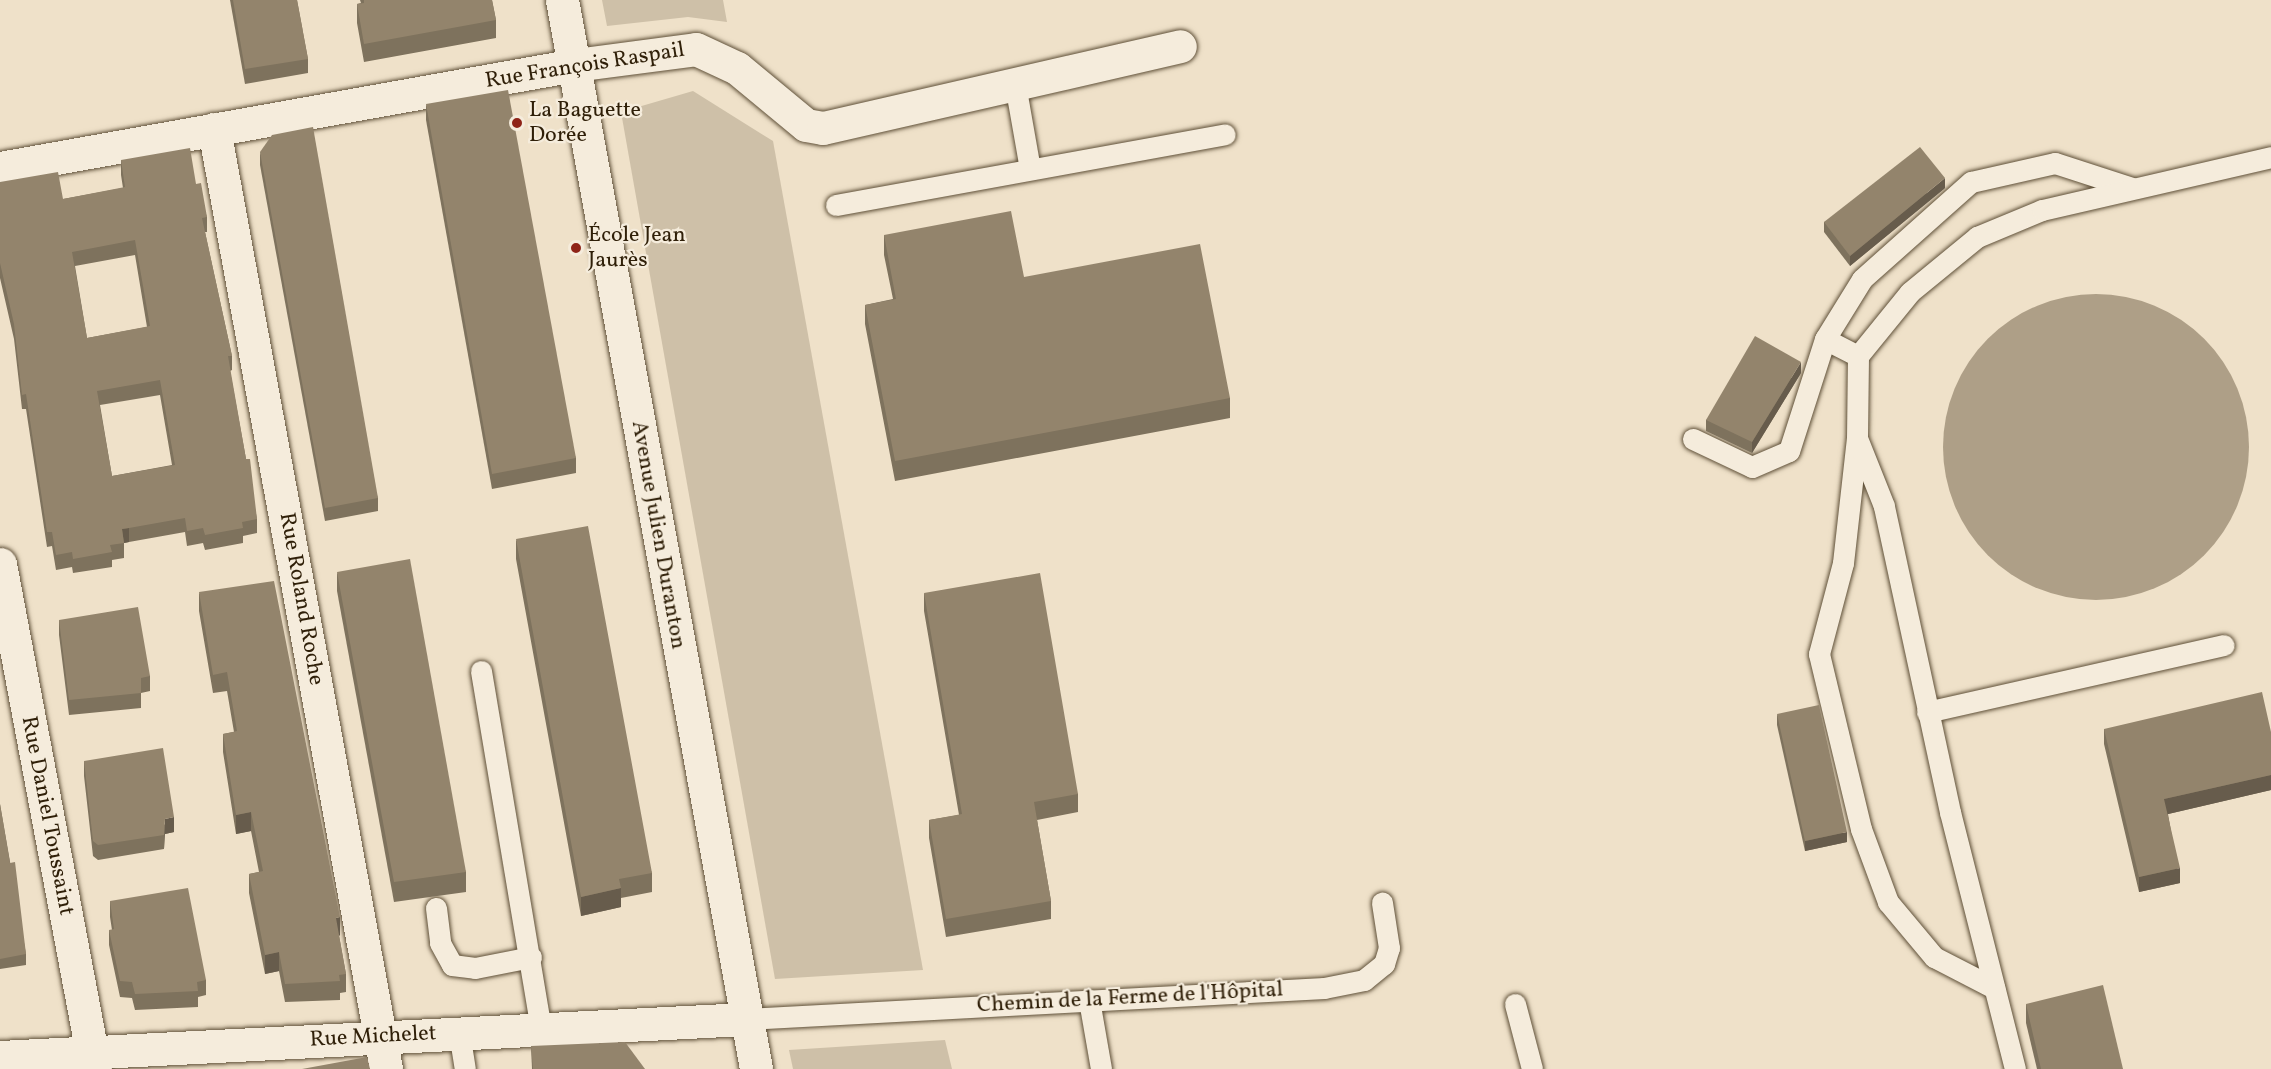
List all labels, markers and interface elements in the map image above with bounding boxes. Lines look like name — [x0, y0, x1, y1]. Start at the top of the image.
street label: Rue François Raspail — [483, 37, 687, 95]
place label: La Baguette Dorée — [529, 97, 641, 148]
marker: La Baguette Dorée — [510, 116, 524, 130]
place label: École Jean Jaurès — [588, 222, 686, 274]
marker: École Jean Jaurès — [569, 241, 583, 255]
street label: Avenue Julien Duranton — [625, 419, 691, 651]
street label: Rue Roland Roche — [273, 511, 329, 687]
street label: Rue Daniel Toussaint — [15, 714, 79, 918]
street label: Chemin de la Ferme de l'Hôpital — [976, 977, 1284, 1019]
street label: Rue Michelet — [309, 1020, 437, 1054]

